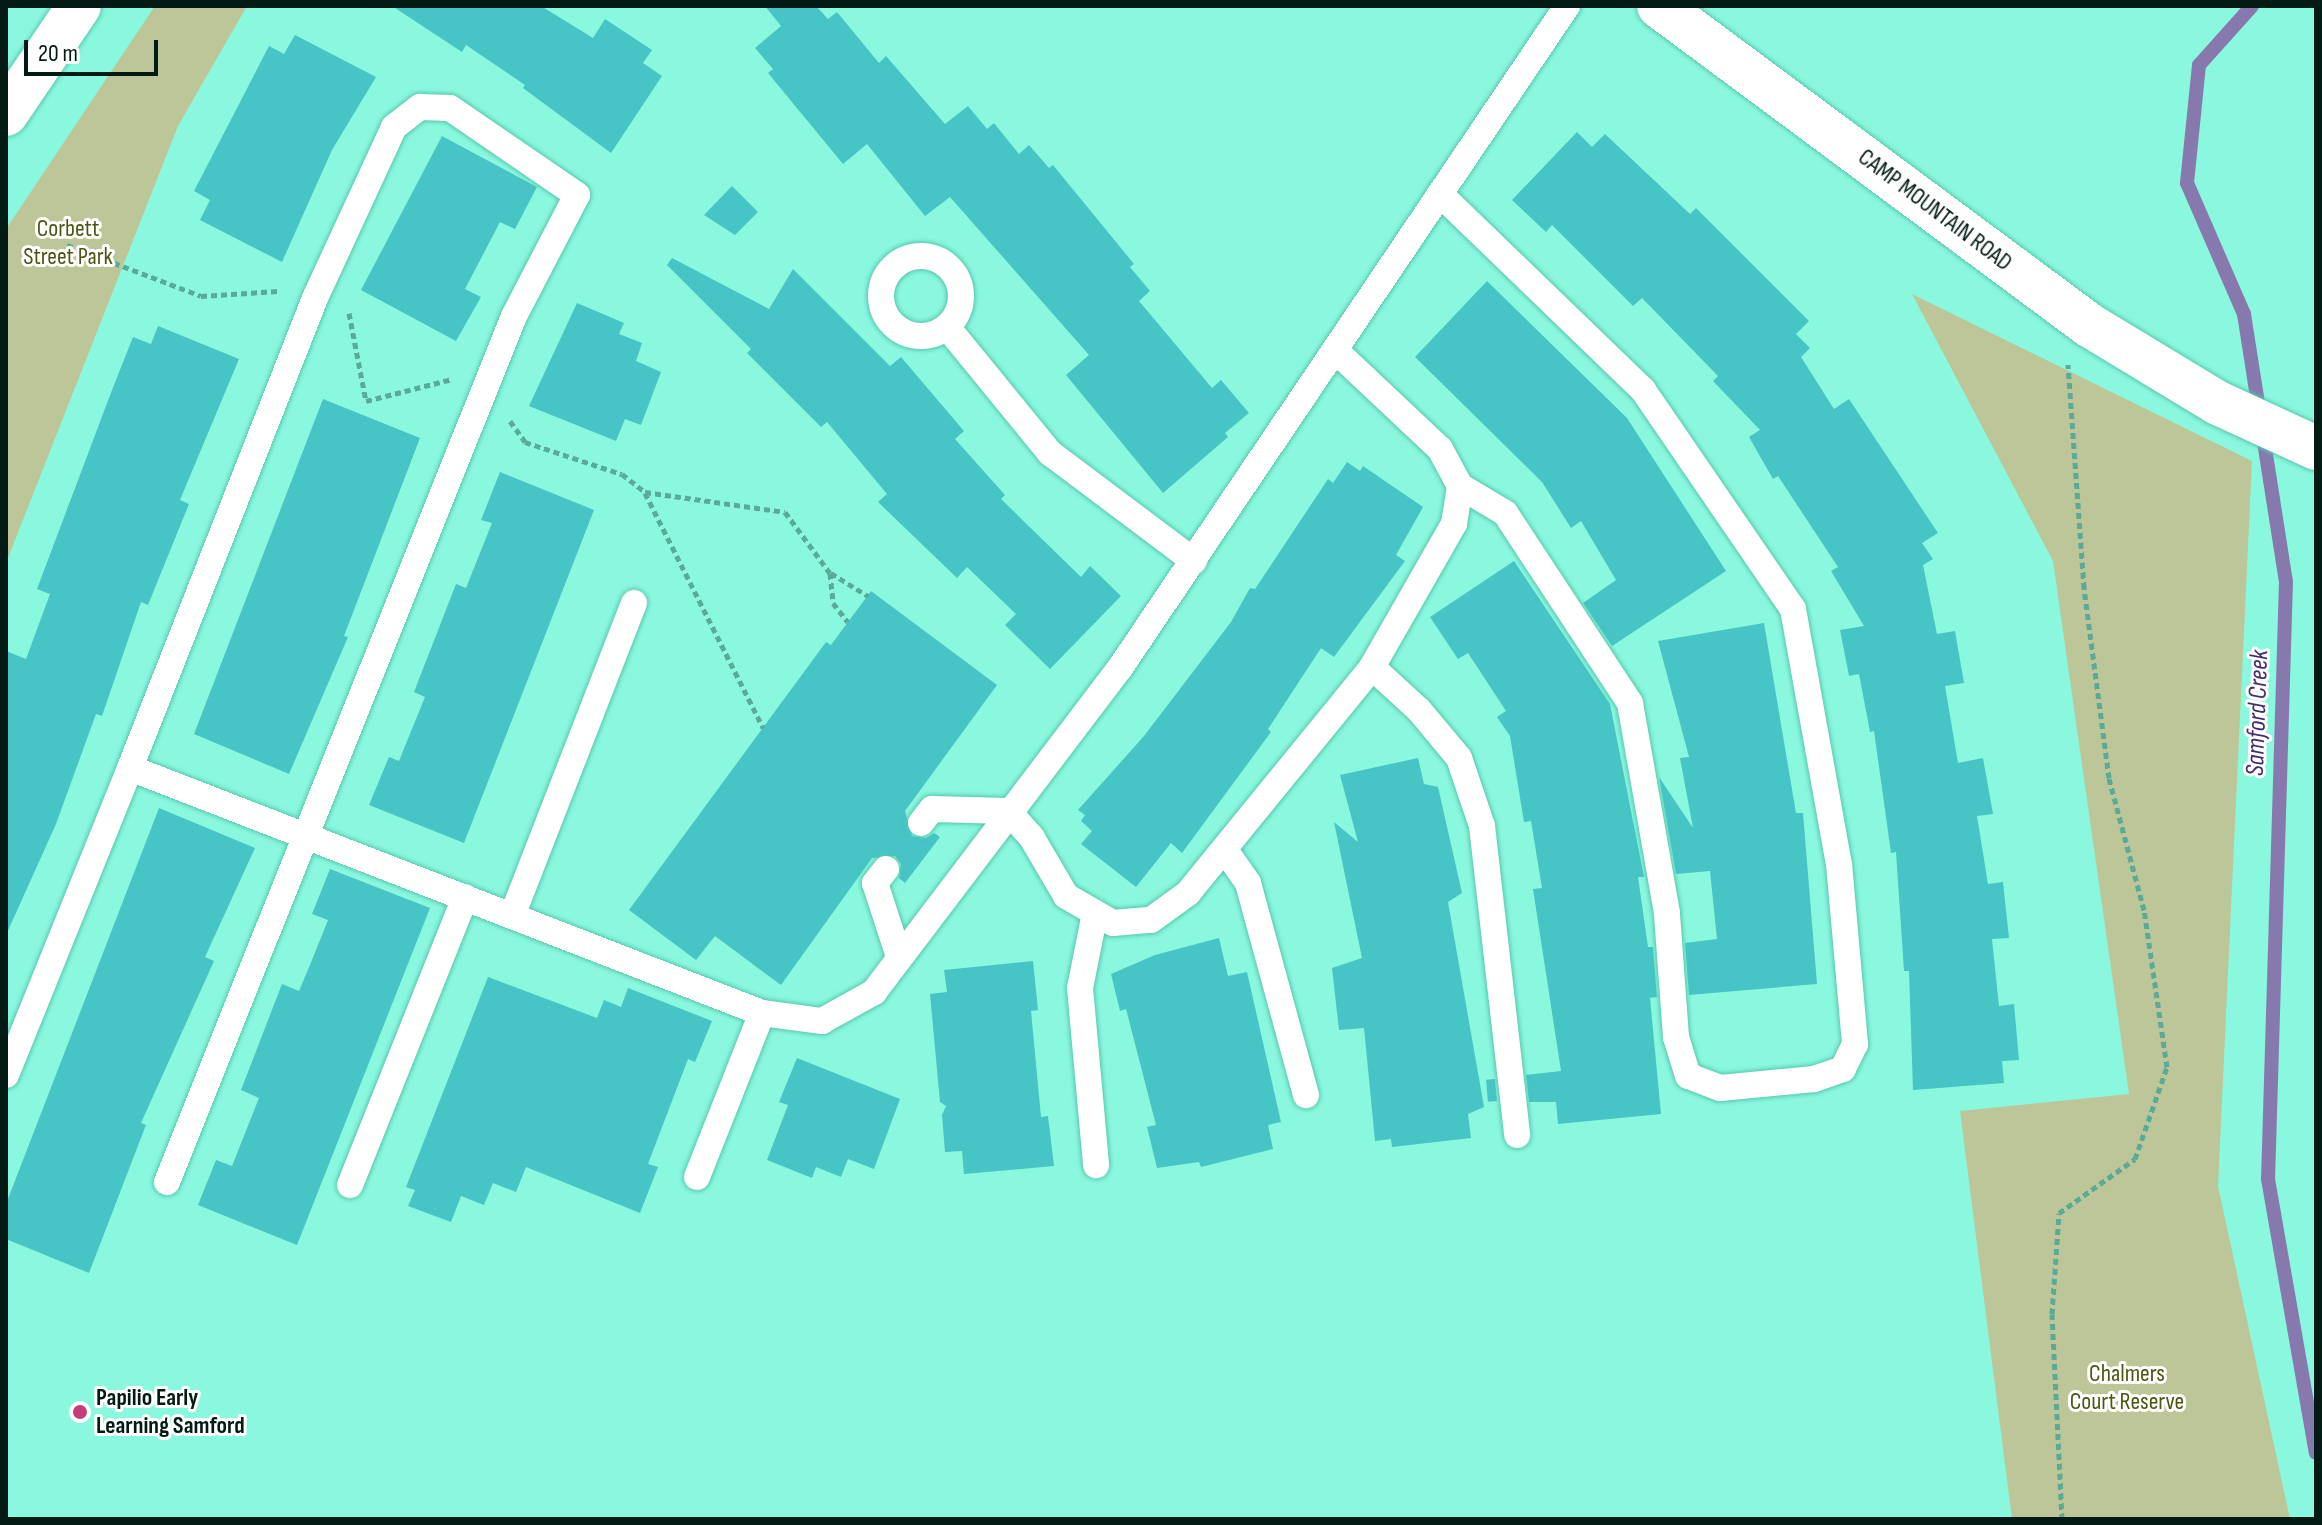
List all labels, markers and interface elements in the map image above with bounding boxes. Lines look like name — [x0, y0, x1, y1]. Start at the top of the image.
scale bar — [28, 24, 162, 74]
text: 20 m — [38, 39, 78, 68]
street label: CAMP MOUNTAIN ROAD — [1852, 143, 2018, 277]
park label: Corbett Street Park — [23, 215, 113, 271]
water label: Samford Creek — [2240, 649, 2276, 777]
park label: Chalmers Court Reserve — [2070, 1360, 2184, 1416]
place label: Papilio Early Learning Samford — [96, 1384, 245, 1440]
marker: Papilio Early Learning Samford — [71, 1403, 89, 1421]

